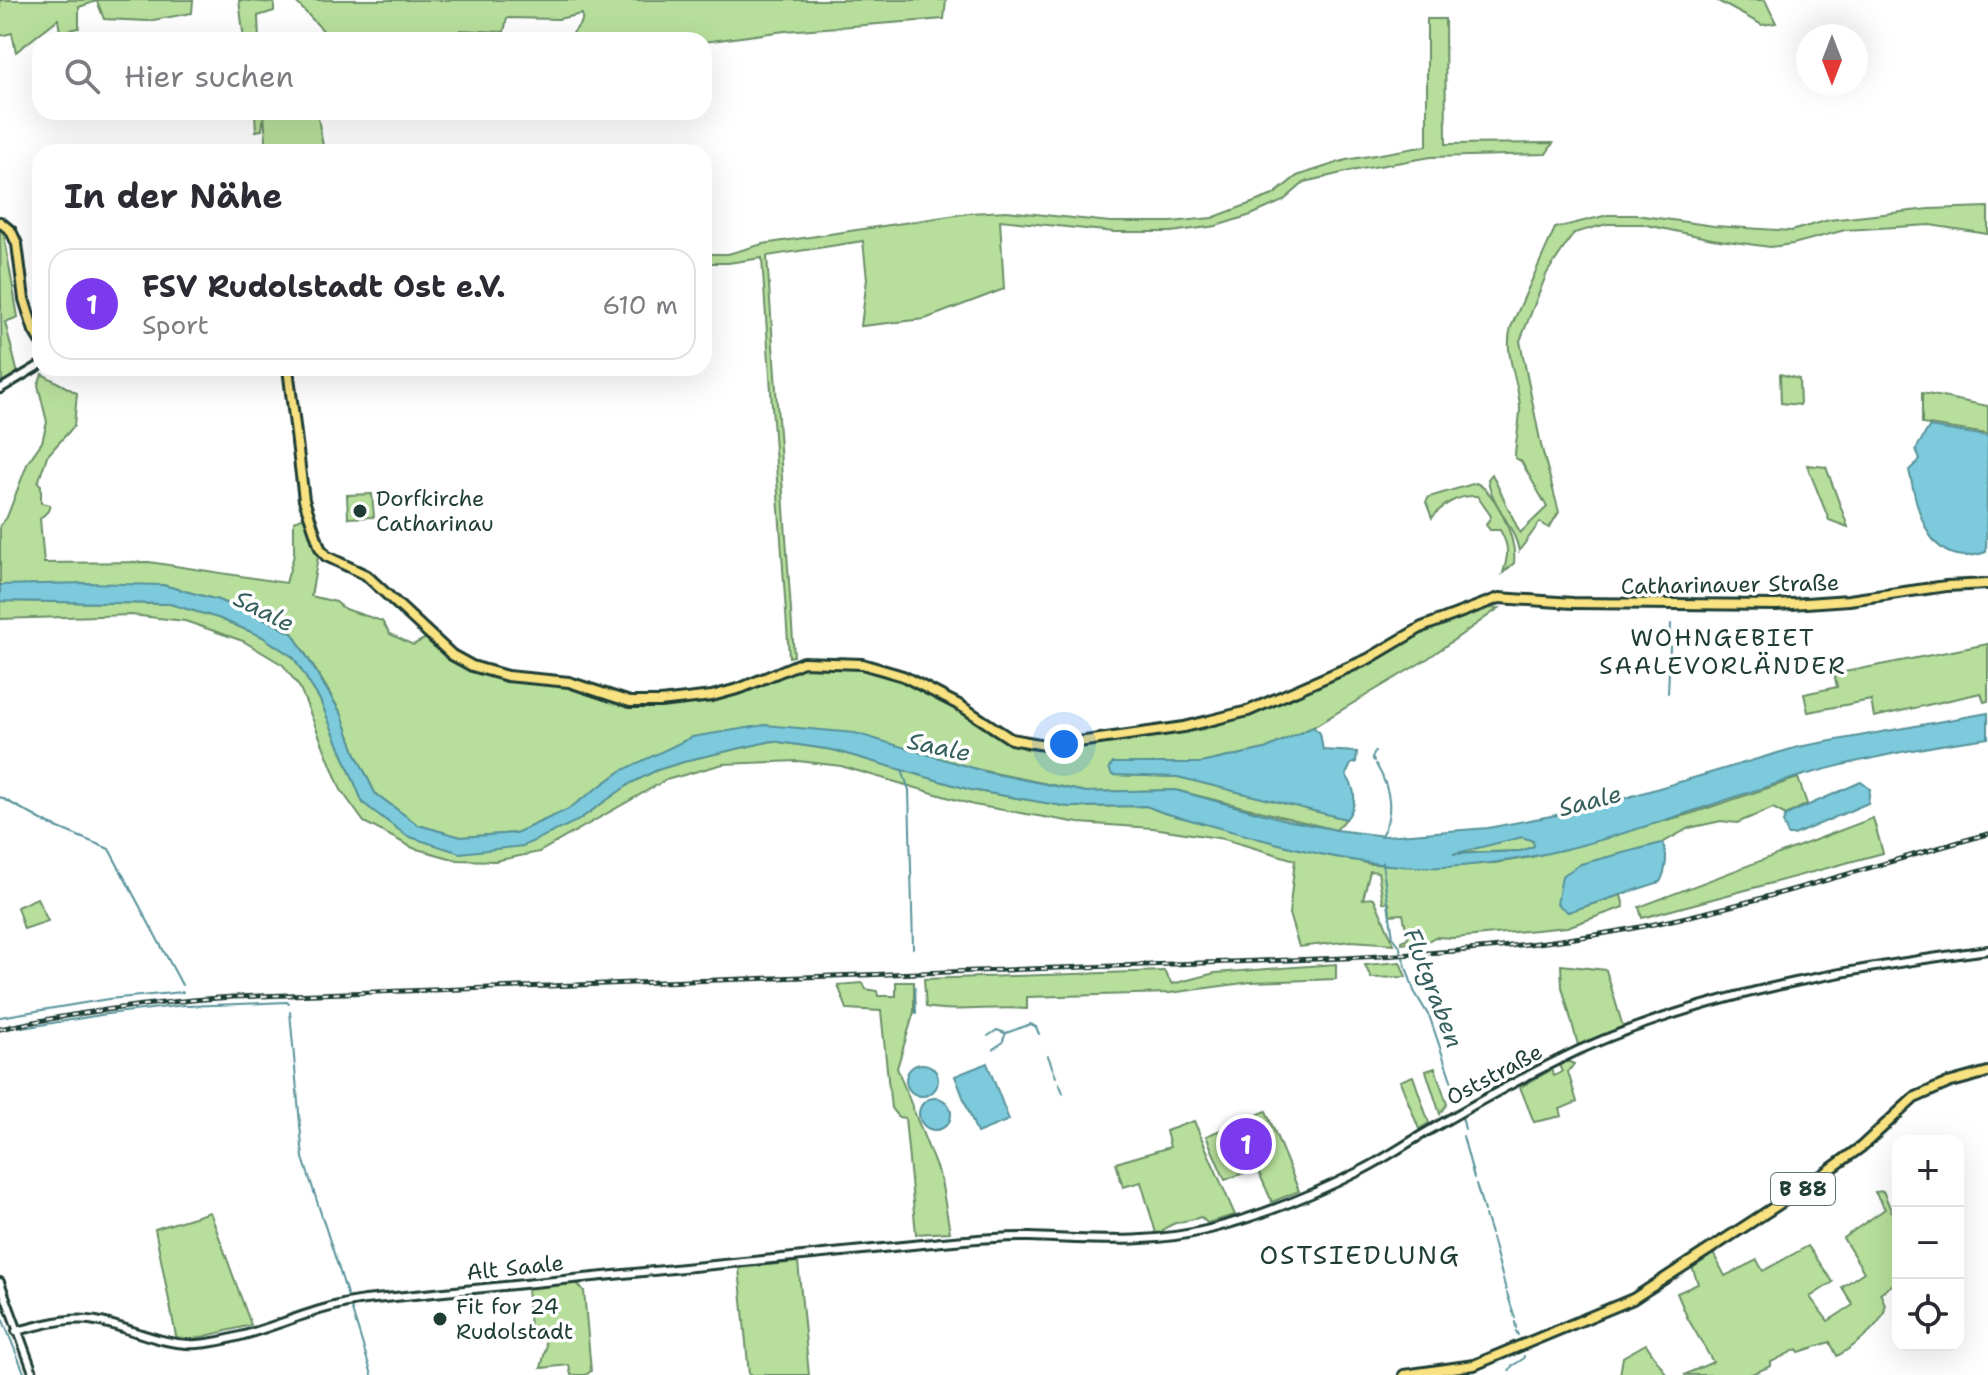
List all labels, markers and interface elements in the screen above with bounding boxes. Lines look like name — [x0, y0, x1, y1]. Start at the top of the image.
north arrow — [1796, 24, 1868, 96]
search box — [32, 32, 712, 120]
icon: search — [60, 54, 104, 98]
text: Hier suchen — [124, 56, 294, 97]
text: In der Nähe — [64, 173, 283, 219]
text: FSV Rudolstadt Ost e.V. — [142, 266, 506, 307]
text: 1 — [86, 287, 98, 322]
text: 610 m — [602, 287, 678, 322]
text: Sport — [142, 307, 209, 342]
place label: Dorfkirche Catharinau — [376, 484, 494, 538]
marker: Dorfkirche Catharinau — [351, 502, 369, 520]
street label: Catharinauer Straße — [1621, 568, 1839, 601]
water label: Saale — [228, 582, 300, 640]
district label: WOHNGEBIET SAALEVORLÄNDER — [1599, 622, 1847, 682]
your location — [1044, 724, 1084, 764]
water label: Saale — [904, 725, 974, 769]
water label: Saale — [1555, 778, 1625, 824]
water label: Flutgraben — [1395, 923, 1471, 1053]
street label: Oststraße — [1441, 1037, 1547, 1112]
pin: 1 — [1220, 1114, 1272, 1174]
map controls — [1892, 1135, 1964, 1351]
button: + — [1892, 1135, 1964, 1207]
road number: B 88 — [1771, 1173, 1835, 1205]
button: − — [1892, 1207, 1964, 1279]
district label: OSTSIEDLUNG — [1259, 1237, 1461, 1272]
street label: Alt Saale — [465, 1248, 565, 1287]
button: locate — [1892, 1279, 1964, 1351]
place label: Fit for 24 Rudolstadt — [456, 1292, 573, 1346]
marker: Fit for 24 Rudolstadt — [431, 1310, 449, 1328]

